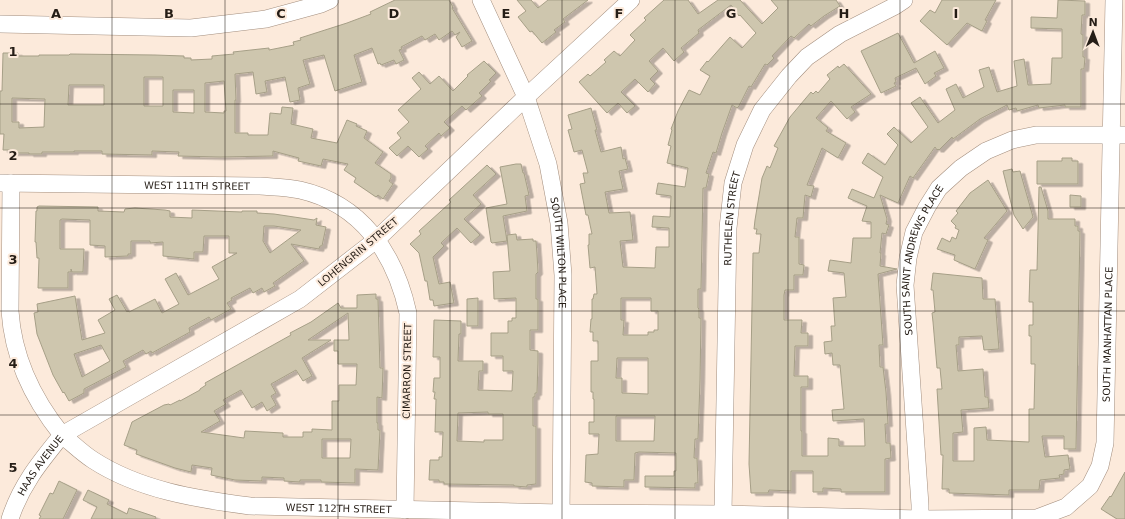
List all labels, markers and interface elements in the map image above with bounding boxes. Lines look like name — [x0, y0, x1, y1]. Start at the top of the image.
text: A — [51, 6, 61, 21]
text: B — [164, 6, 174, 21]
text: C — [276, 6, 286, 21]
text: D — [389, 6, 400, 21]
text: E — [502, 6, 510, 21]
text: F — [615, 6, 623, 21]
text: G — [726, 6, 736, 21]
text: H — [839, 6, 849, 21]
text: I — [954, 6, 958, 21]
north arrow — [1073, 12, 1113, 52]
text: N — [1088, 16, 1098, 29]
text: 1 — [8, 44, 18, 59]
text: 2 — [8, 148, 18, 163]
street label: RUTHELEN STREET — [722, 169, 742, 266]
street label: WEST 111TH STREET — [144, 179, 251, 191]
street label: SOUTH SAINT ANDREWS PLACE — [899, 182, 945, 336]
street label: SOUTH WILTON PLACE — [549, 196, 569, 308]
street label: LOHENGRIN STREET — [316, 215, 401, 289]
text: 3 — [8, 252, 18, 267]
street label: SOUTH MANHATTAN PLACE — [1100, 266, 1114, 402]
street label: CIMARRON STREET — [401, 322, 413, 419]
text: 4 — [8, 356, 18, 371]
street label: HAAS AVENUE — [15, 433, 65, 497]
text: 5 — [8, 460, 18, 475]
street label: WEST 112TH STREET — [285, 501, 393, 515]

